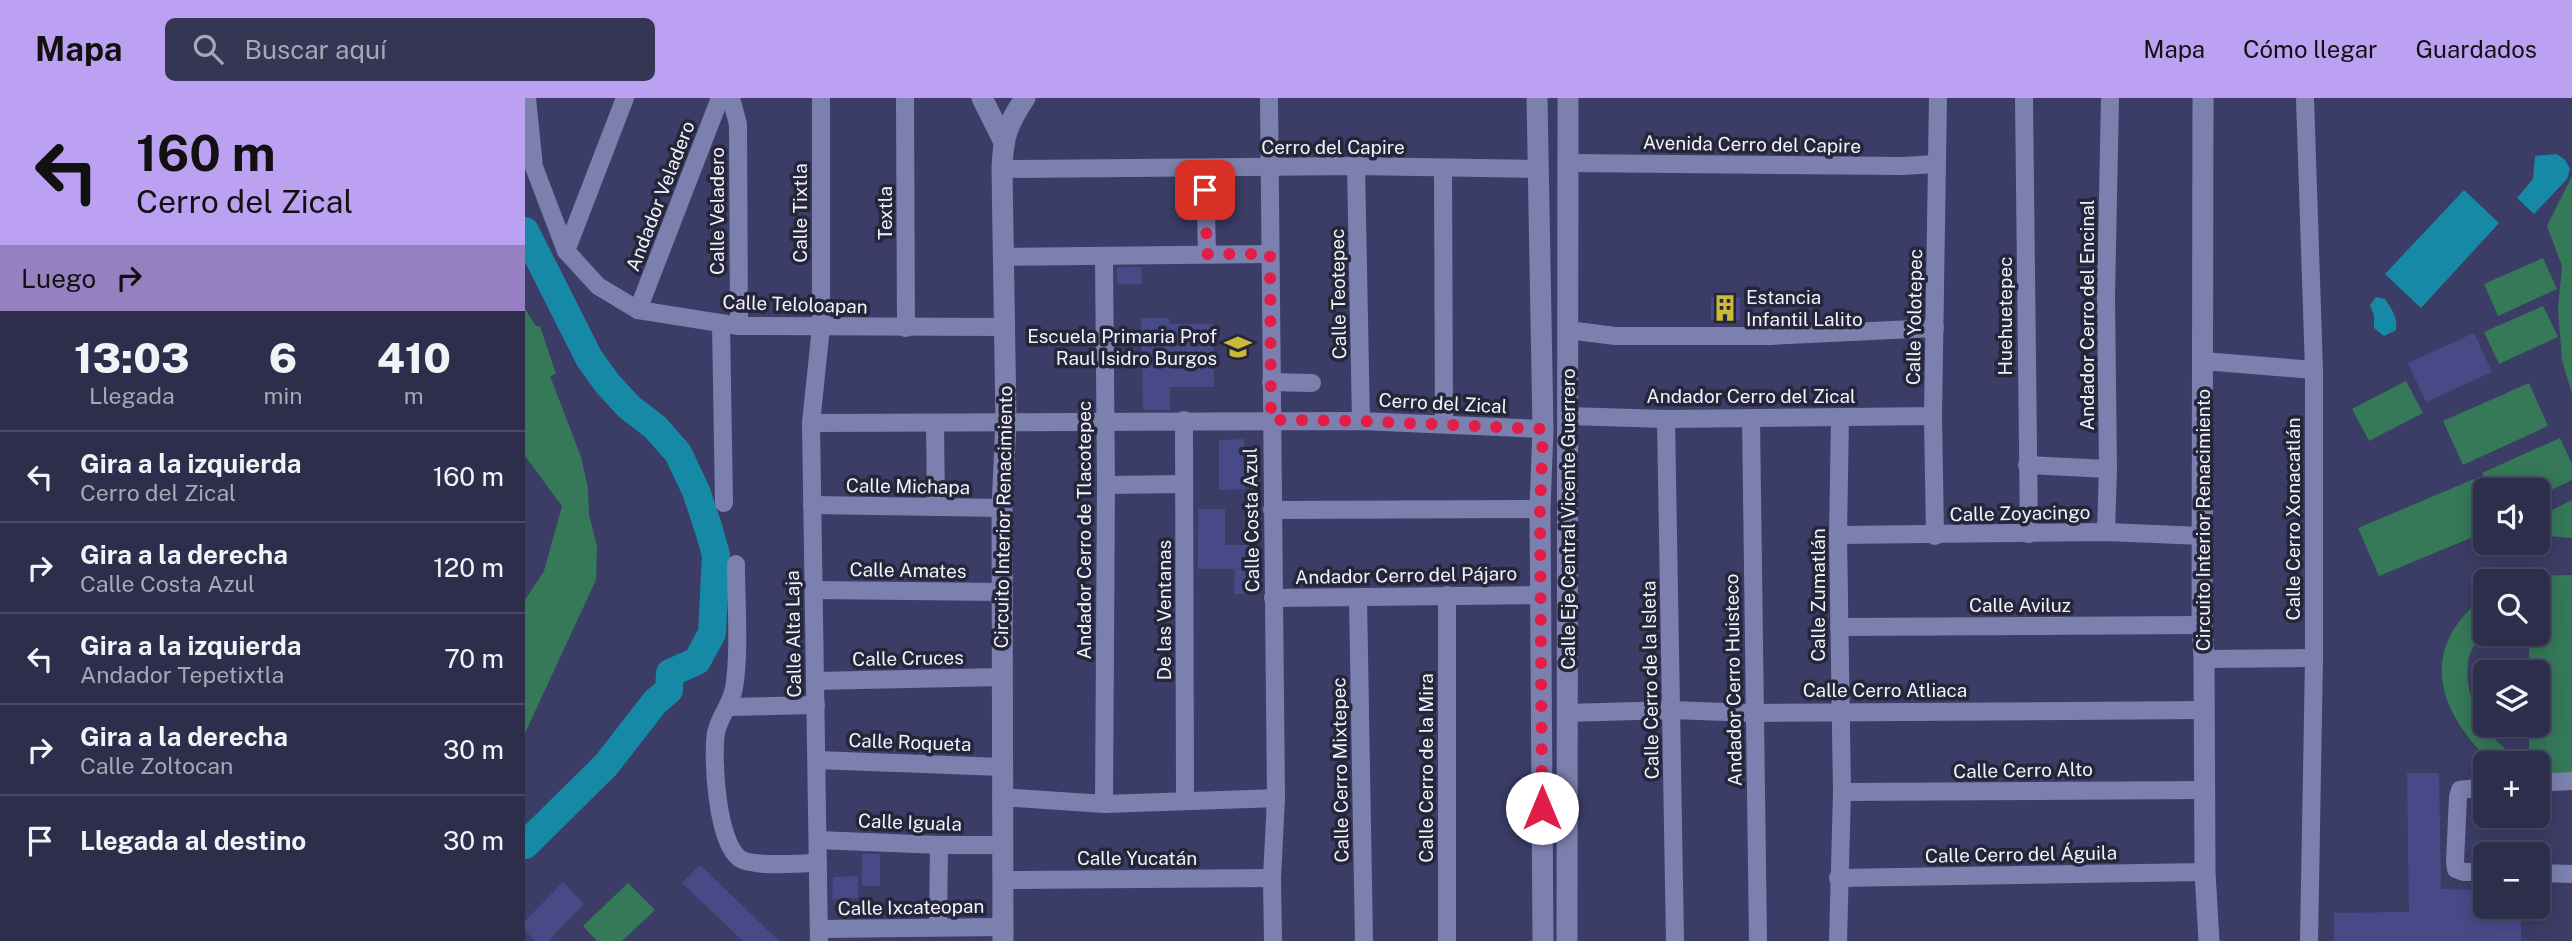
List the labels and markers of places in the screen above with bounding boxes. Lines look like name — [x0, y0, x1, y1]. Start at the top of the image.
pin — [1175, 160, 1235, 220]
place label: Estancia Infantil Lalito — [1746, 286, 1863, 330]
building icon: Estancia Infantil Lalito — [1710, 293, 1740, 323]
place label: Escuela Primaria Prof Raul Isidro Burgos — [1027, 325, 1217, 369]
school or university icon: Escuela Primaria Prof Raul Isidro Burgos — [1223, 332, 1253, 362]

